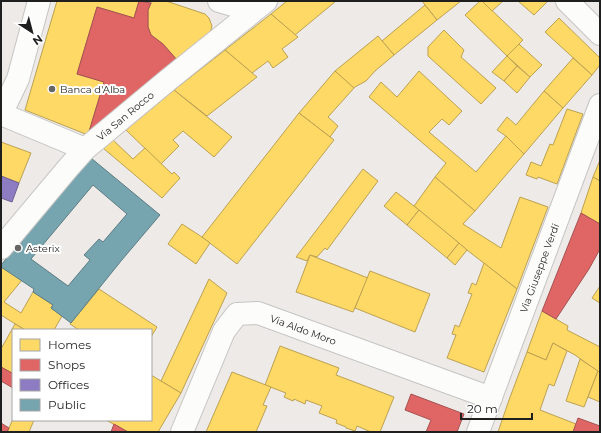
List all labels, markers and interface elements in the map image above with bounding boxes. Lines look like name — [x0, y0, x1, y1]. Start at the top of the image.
north arrow — [12, 12, 52, 52]
text: N — [30, 32, 46, 48]
place label: Banca d'Alba — [60, 83, 125, 96]
marker: Banca d'Alba — [47, 84, 57, 94]
street label: Via San Rocco — [94, 89, 157, 144]
street label: Via Giuseppe Verdi — [517, 222, 562, 315]
place label: Asterix — [26, 242, 61, 255]
marker: Asterix — [13, 243, 23, 253]
street label: Via Aldo Moro — [268, 312, 338, 348]
legend — [12, 329, 152, 421]
text: Homes — [48, 337, 91, 352]
text: Shops — [48, 357, 85, 372]
text: Offices — [48, 377, 89, 392]
scale bar — [461, 395, 532, 421]
text: Public — [48, 397, 86, 412]
text: 20 m — [467, 401, 498, 416]

